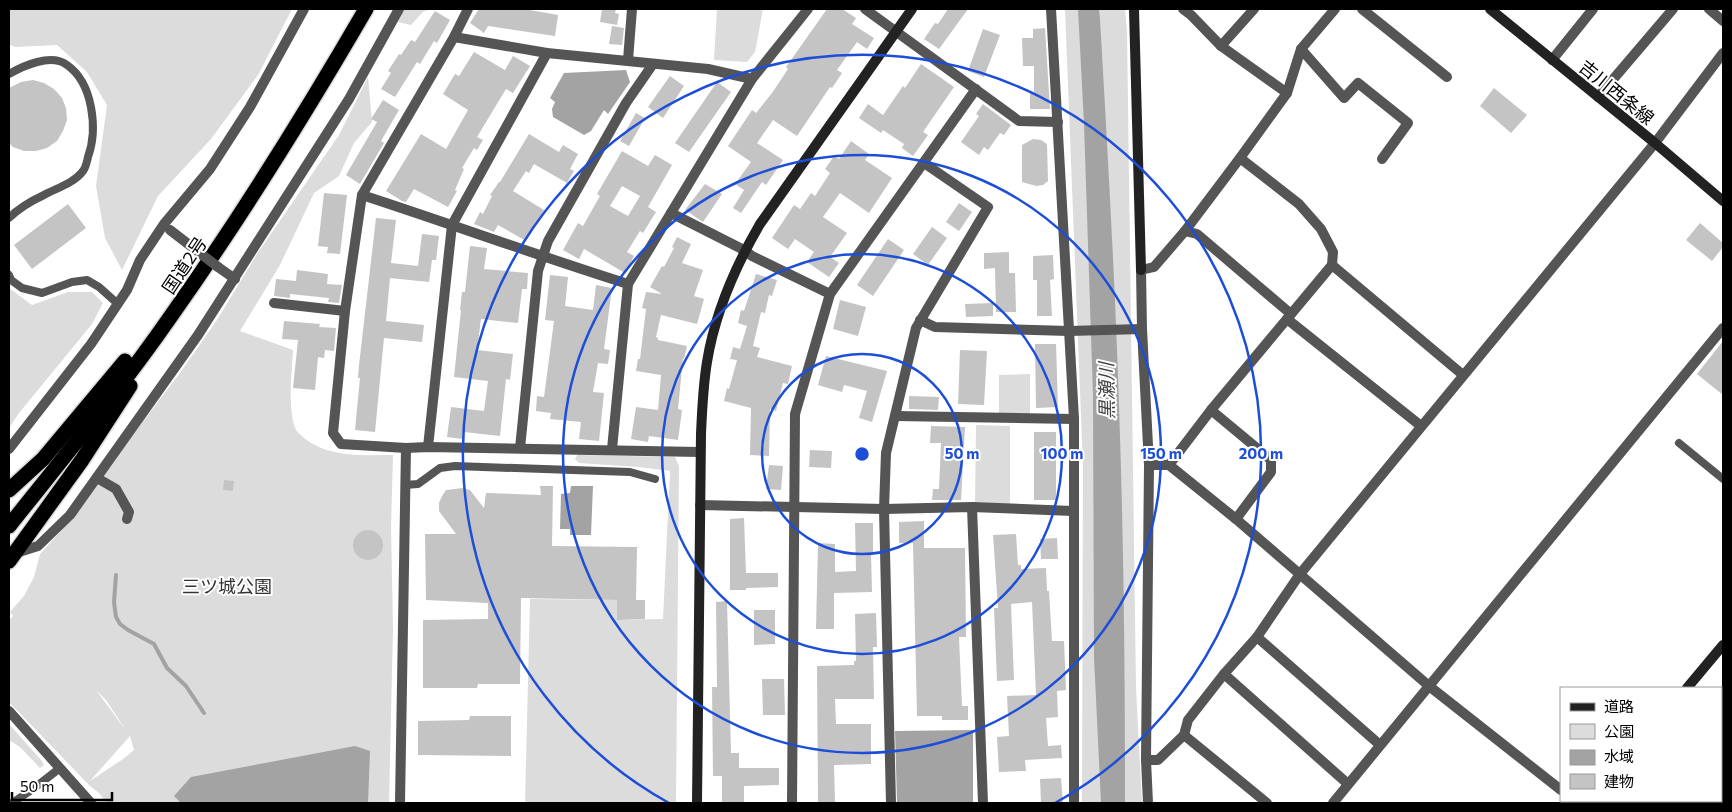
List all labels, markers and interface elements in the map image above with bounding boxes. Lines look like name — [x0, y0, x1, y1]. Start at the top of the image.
street label: 吉川西条線 — [1575, 55, 1659, 129]
street label: 国道2号 — [157, 232, 211, 298]
water label: 黒瀬川 — [1094, 360, 1118, 420]
text: 50 m — [945, 444, 979, 462]
text: 100 m — [1041, 444, 1083, 462]
text: 150 m — [1140, 444, 1182, 462]
text: 200 m — [1239, 444, 1283, 462]
centre of rings — [853, 445, 871, 463]
park label: 三ツ城公園 — [182, 575, 272, 597]
legend — [1560, 687, 1722, 802]
text: 道路 — [1604, 697, 1634, 715]
text: 公園 — [1604, 722, 1634, 740]
text: 水域 — [1604, 747, 1634, 765]
scale bar — [12, 770, 112, 802]
text: 建物 — [1604, 772, 1634, 790]
text: 50 m — [20, 777, 54, 795]

